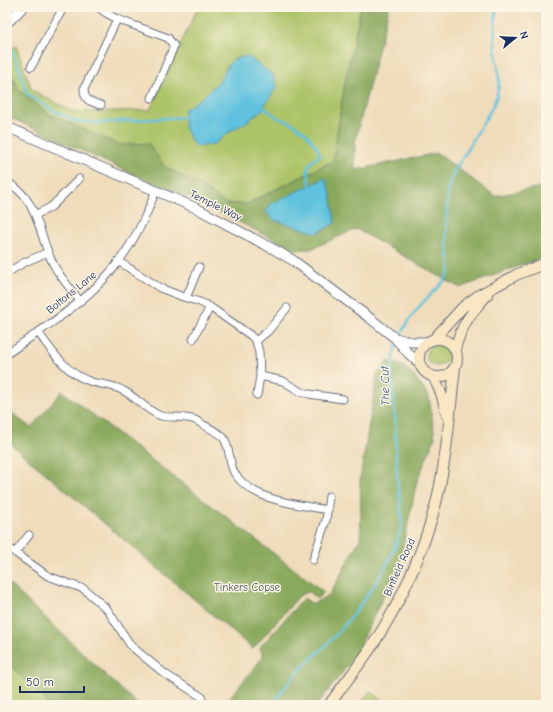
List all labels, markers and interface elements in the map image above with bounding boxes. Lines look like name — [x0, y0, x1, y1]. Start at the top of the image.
north arrow — [495, 18, 535, 58]
text: N — [517, 30, 531, 40]
street label: Temple Way — [188, 187, 244, 224]
street label: Boltons Lane — [44, 268, 99, 317]
water label: The Cut — [377, 364, 393, 406]
street label: Binfield Road — [381, 536, 418, 598]
park label: Tinkers Copse — [214, 581, 280, 594]
scale bar — [20, 668, 84, 694]
text: 50 m — [26, 675, 54, 689]

